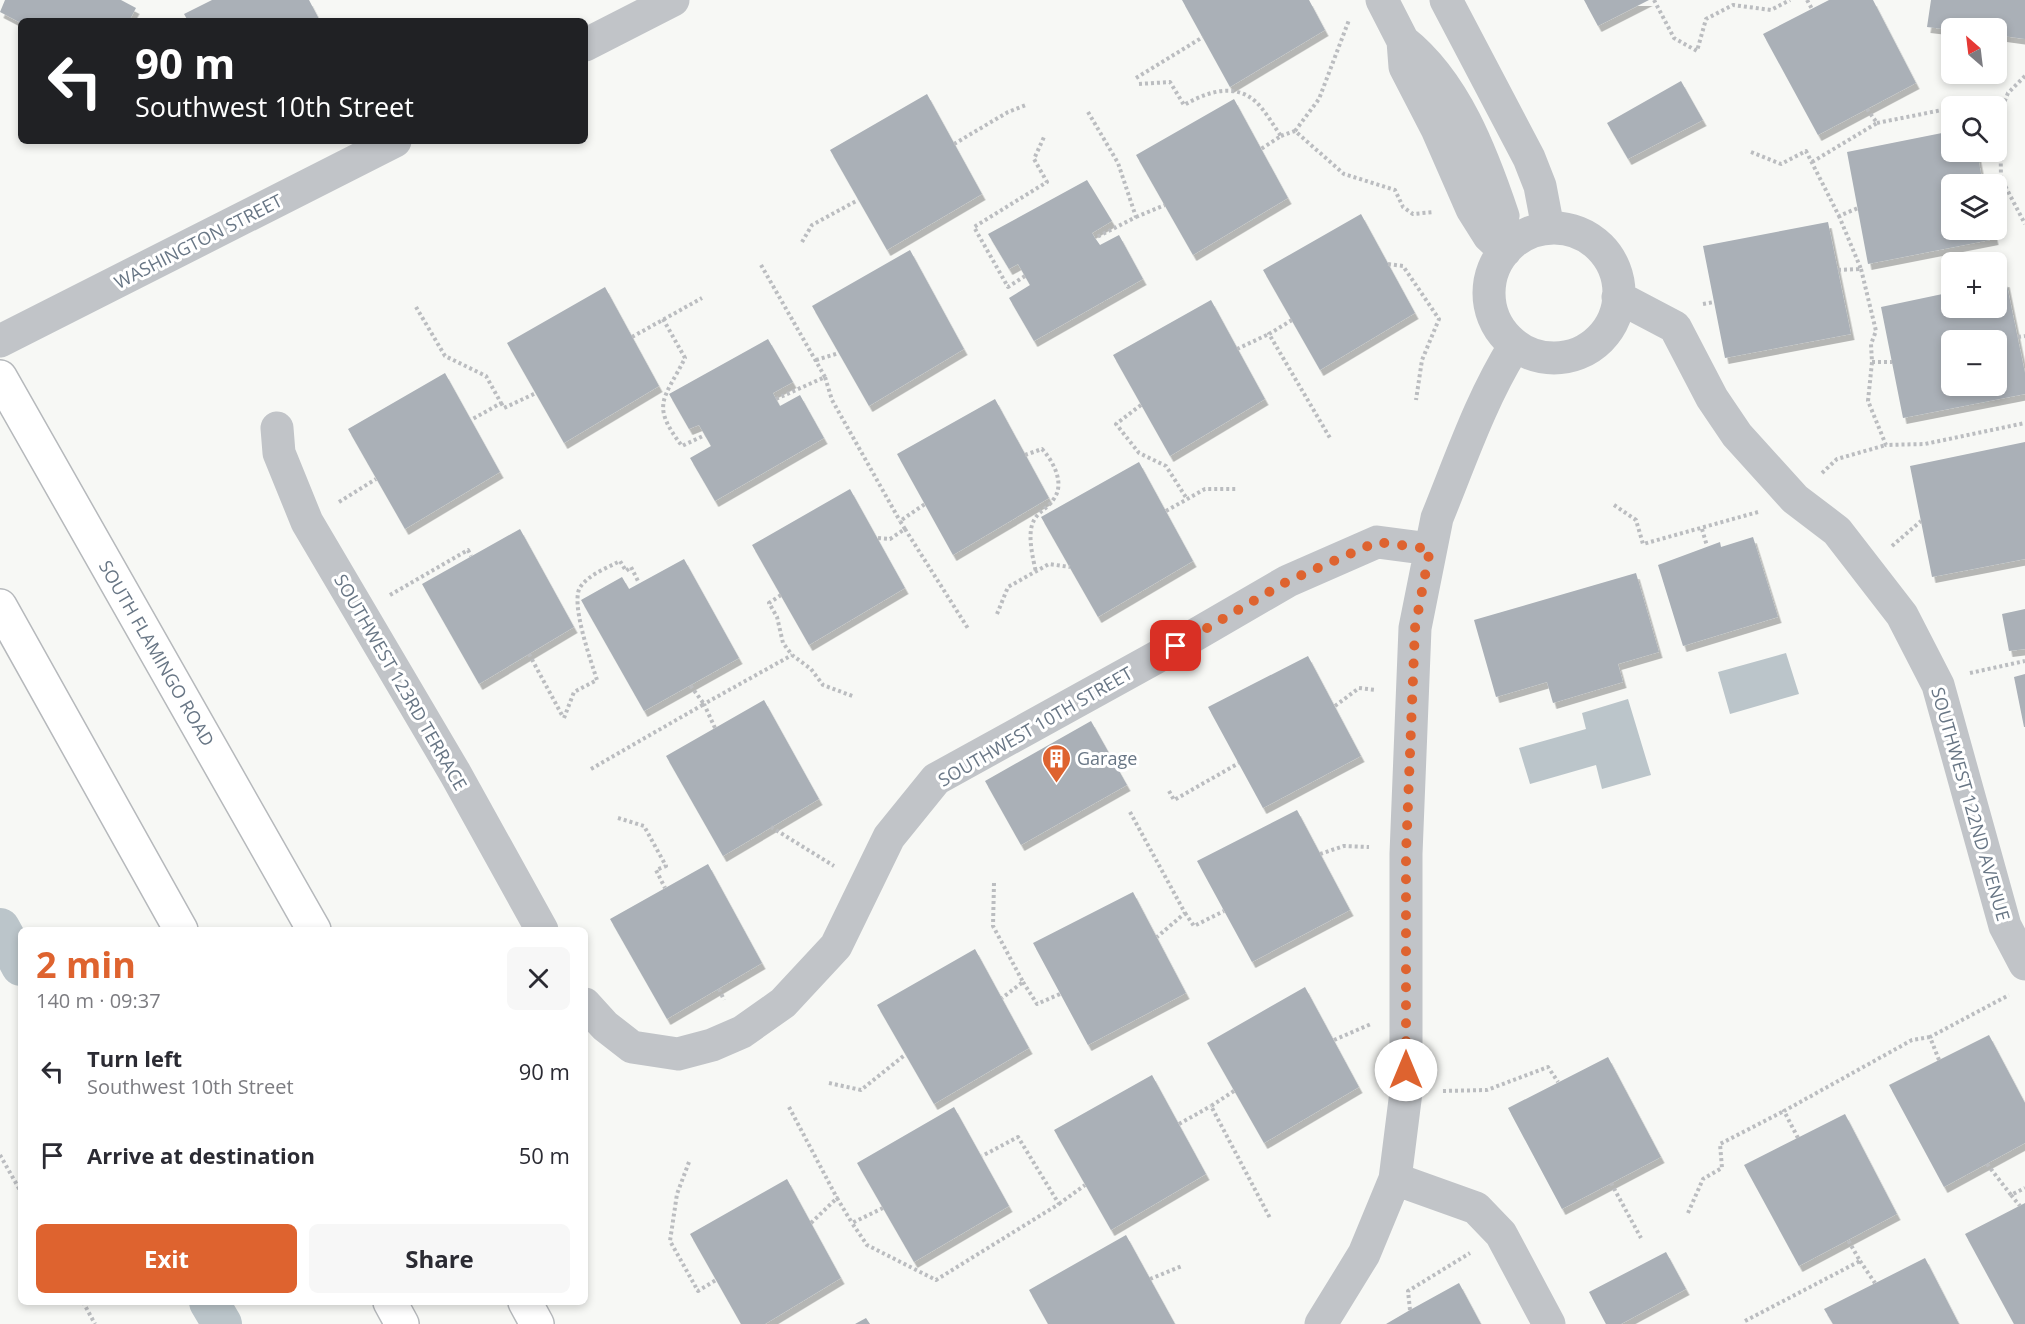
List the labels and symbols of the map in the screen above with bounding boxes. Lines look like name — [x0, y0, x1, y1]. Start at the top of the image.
north arrow — [1941, 18, 2007, 84]
street label: WASHINGTON STREET — [110, 188, 286, 294]
street label: SOUTH FLAMINGO ROAD — [94, 556, 220, 750]
street label: SOUTHWEST 123RD TERRACE — [329, 570, 473, 794]
pin — [1150, 620, 1201, 671]
street label: SOUTHWEST 10TH STREET — [934, 660, 1137, 792]
street label: SOUTHWEST 122ND AVENUE — [1926, 684, 2016, 924]
building icon: Garage — [1040, 742, 1072, 784]
place label: Garage — [1077, 746, 1137, 770]
position arrow — [1374, 1038, 1438, 1102]

